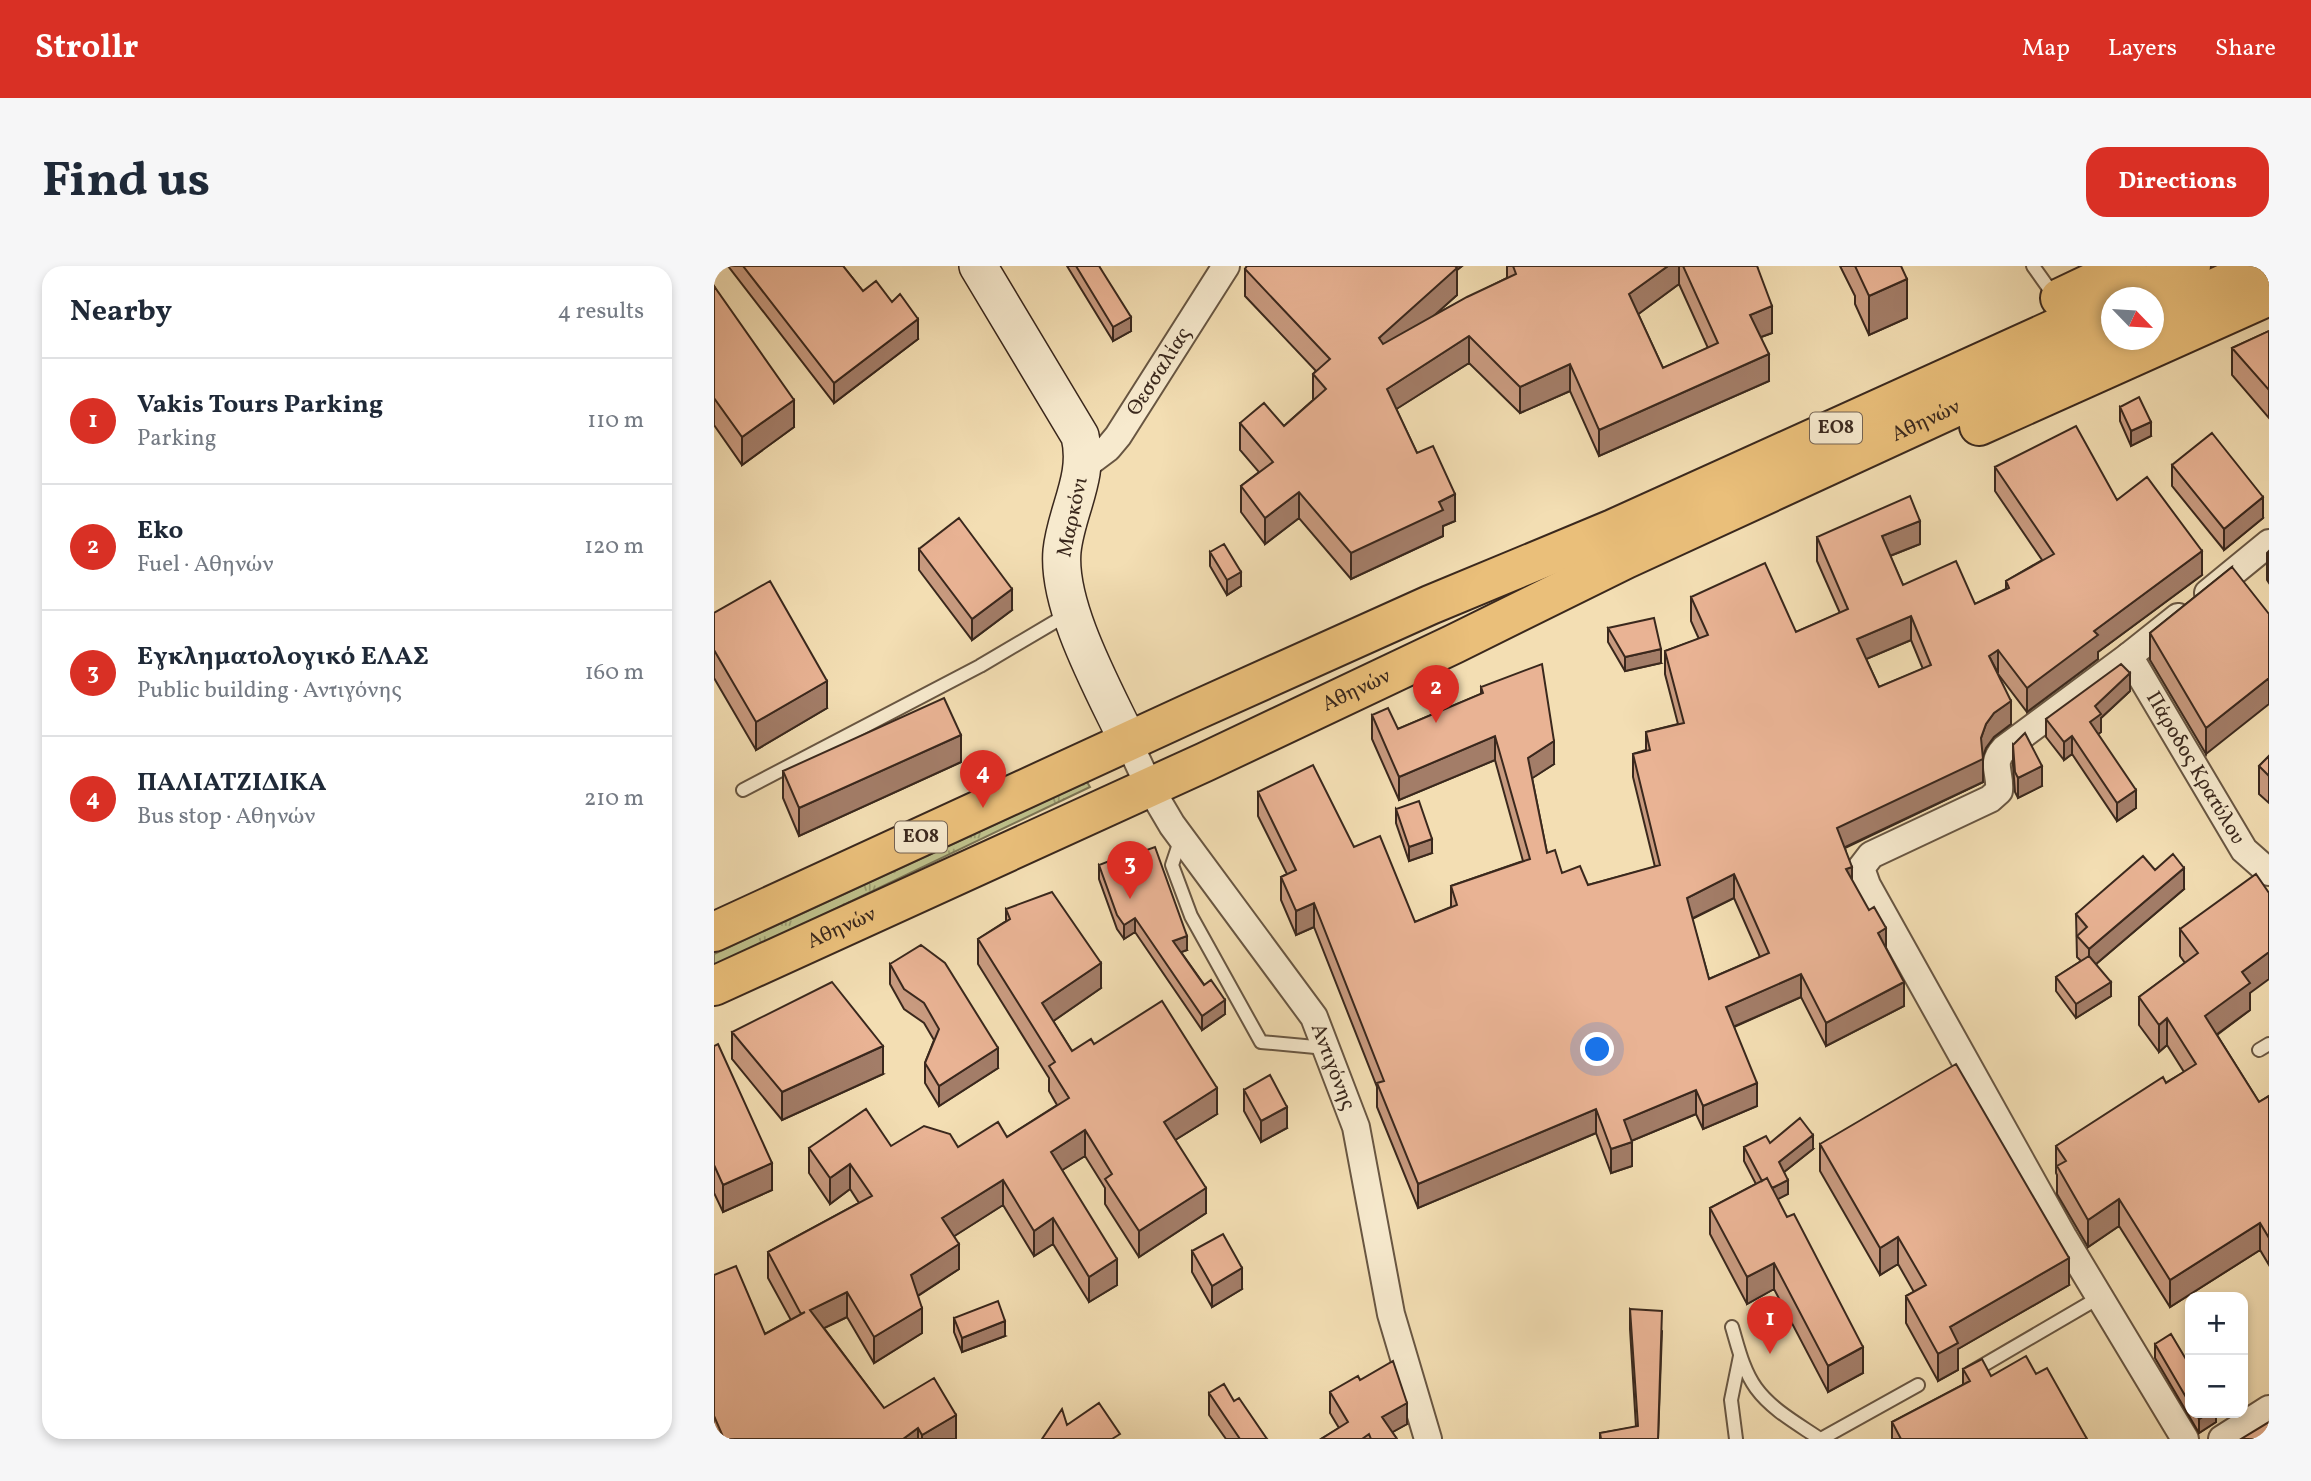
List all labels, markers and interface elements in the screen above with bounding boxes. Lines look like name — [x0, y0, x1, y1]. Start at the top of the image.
text: Strollr — [35, 26, 138, 72]
text: Map — [2022, 32, 2070, 66]
text: Layers — [2108, 32, 2177, 66]
text: Share — [2215, 32, 2276, 66]
button: Directions — [2086, 147, 2269, 217]
text: Find us — [42, 148, 210, 217]
north arrow — [2101, 287, 2164, 350]
text: Nearby — [70, 291, 172, 333]
text: 4 results — [558, 296, 644, 328]
street label: Θεσσαλίας — [1120, 321, 1198, 422]
text: Vakis Tours Parking — [137, 387, 383, 423]
street label: Αθηνών — [1887, 393, 1965, 449]
text: 1 — [88, 405, 98, 437]
text: 110 m — [587, 405, 644, 437]
road number: ΕΟ8 — [1810, 412, 1862, 444]
text: Parking — [137, 423, 216, 455]
street label: Μαρκόνι — [1050, 474, 1096, 560]
text: Eko — [137, 513, 184, 549]
text: 2 — [87, 531, 99, 563]
text: 120 m — [584, 531, 644, 563]
text: Fuel · Αθηνών — [137, 549, 273, 581]
text: Εγκληματολογικό ΕΛΑΣ — [137, 639, 429, 675]
text: 3 — [87, 657, 99, 689]
text: 160 m — [585, 657, 644, 689]
street label: Αθηνών — [1317, 662, 1395, 719]
pin: 2 — [1413, 665, 1459, 723]
text: Public building · Αντιγόνης — [137, 675, 402, 707]
street label: Πάροδος Κρατύλου — [2139, 686, 2252, 850]
pin: 4 — [960, 750, 1006, 808]
text: ΠΑΛΙΑΤΖΙΔΙΚΑ — [137, 765, 327, 801]
text: 4 — [86, 783, 100, 815]
text: 210 m — [584, 783, 644, 815]
text: Bus stop · Αθηνών — [137, 801, 315, 833]
road number: ΕΟ8 — [895, 822, 947, 852]
pin: 3 — [1107, 841, 1153, 899]
street label: Αθηνών — [802, 900, 880, 956]
street label: Αντιγόνης — [1303, 1019, 1363, 1114]
your location — [1580, 1032, 1614, 1066]
map controls — [2185, 1292, 2248, 1418]
button: + — [2185, 1292, 2248, 1355]
pin: 1 — [1747, 1296, 1793, 1354]
button: − — [2185, 1355, 2248, 1418]

